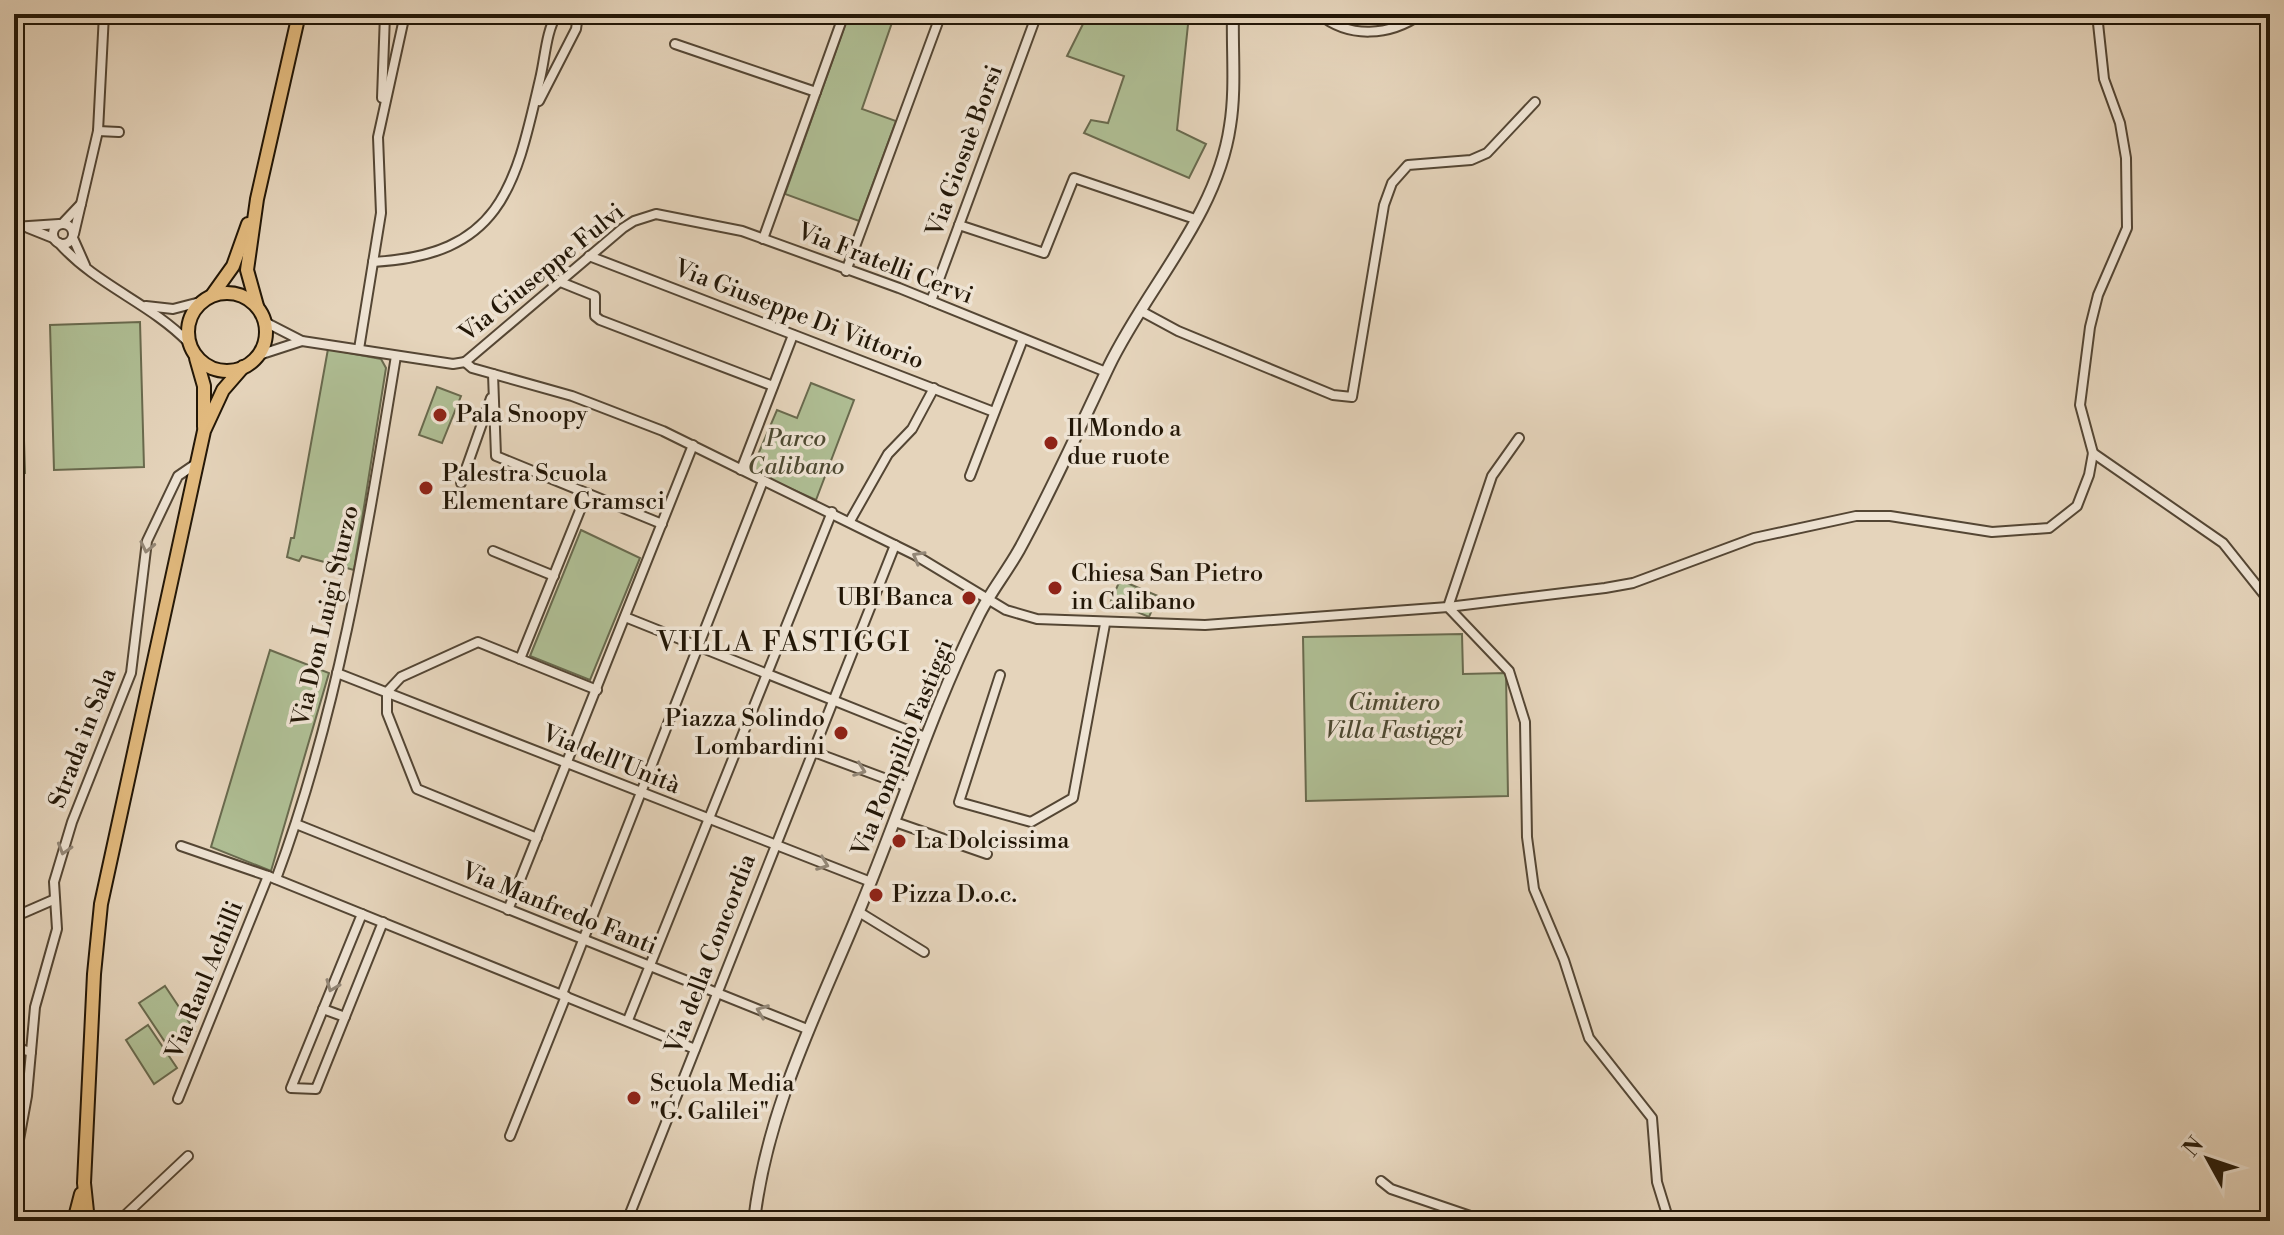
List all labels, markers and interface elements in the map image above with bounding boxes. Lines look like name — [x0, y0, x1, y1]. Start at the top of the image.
street label: Via Giosuè Borsi — [920, 61, 1010, 242]
street label: Via Giuseppe Fulvi — [453, 197, 631, 349]
street label: Via Fratelli Cervi — [792, 216, 977, 311]
street label: Via Giuseppe Di Vittorio — [669, 253, 928, 376]
place label: Pala Snoopy — [456, 400, 588, 430]
marker: Pala Snoopy — [431, 406, 449, 424]
place label: Il Mondo a due ruote — [1067, 414, 1182, 472]
park label: Parco Calibano — [748, 424, 844, 482]
marker: Il Mondo a due ruote — [1042, 434, 1060, 452]
place label: Palestra Scuola Elementare Gramsci — [442, 459, 665, 517]
marker: Palestra Scuola Elementare Gramsci — [417, 479, 435, 497]
street label: Via Don Luigi Sturzo — [286, 502, 366, 731]
one-way arrow — [139, 539, 156, 553]
one-way arrow — [912, 551, 927, 567]
place label: Chiesa San Pietro in Calibano — [1071, 559, 1263, 617]
marker: Chiesa San Pietro in Calibano — [1046, 579, 1064, 597]
place label: UBI Banca — [837, 583, 954, 613]
marker: UBI Banca — [960, 589, 978, 607]
district label: VILLA FASTIGGI — [656, 625, 911, 660]
street label: Via Pompilio Fastiggi — [845, 635, 960, 862]
street label: Strada in Sala — [43, 663, 124, 812]
park label: Cimitero Villa Fastiggi — [1325, 688, 1463, 746]
place label: Piazza Solindo Lombardini — [665, 704, 825, 762]
street label: Via dell'Unità — [537, 718, 685, 802]
marker: Piazza Solindo Lombardini — [832, 724, 850, 742]
one-way arrow — [853, 760, 867, 777]
place label: La Dolcissima — [915, 826, 1070, 856]
marker: La Dolcissima — [890, 832, 908, 850]
one-way arrow — [57, 842, 73, 855]
street label: Via della Concordia — [659, 849, 763, 1059]
one-way arrow — [815, 854, 829, 871]
street label: Via Manfredo Fanti — [456, 856, 661, 962]
place label: Pizza D.o.c. — [892, 880, 1017, 910]
marker: Pizza D.o.c. — [867, 886, 885, 904]
street label: Via Raul Achilli — [159, 896, 250, 1064]
one-way arrow — [326, 978, 342, 992]
one-way arrow — [756, 1004, 770, 1021]
place label: Scuola Media "G. Galilei" — [650, 1069, 795, 1127]
marker: Scuola Media "G. Galilei" — [625, 1089, 643, 1107]
north arrow — [2168, 1119, 2248, 1199]
text: N — [2178, 1131, 2210, 1162]

